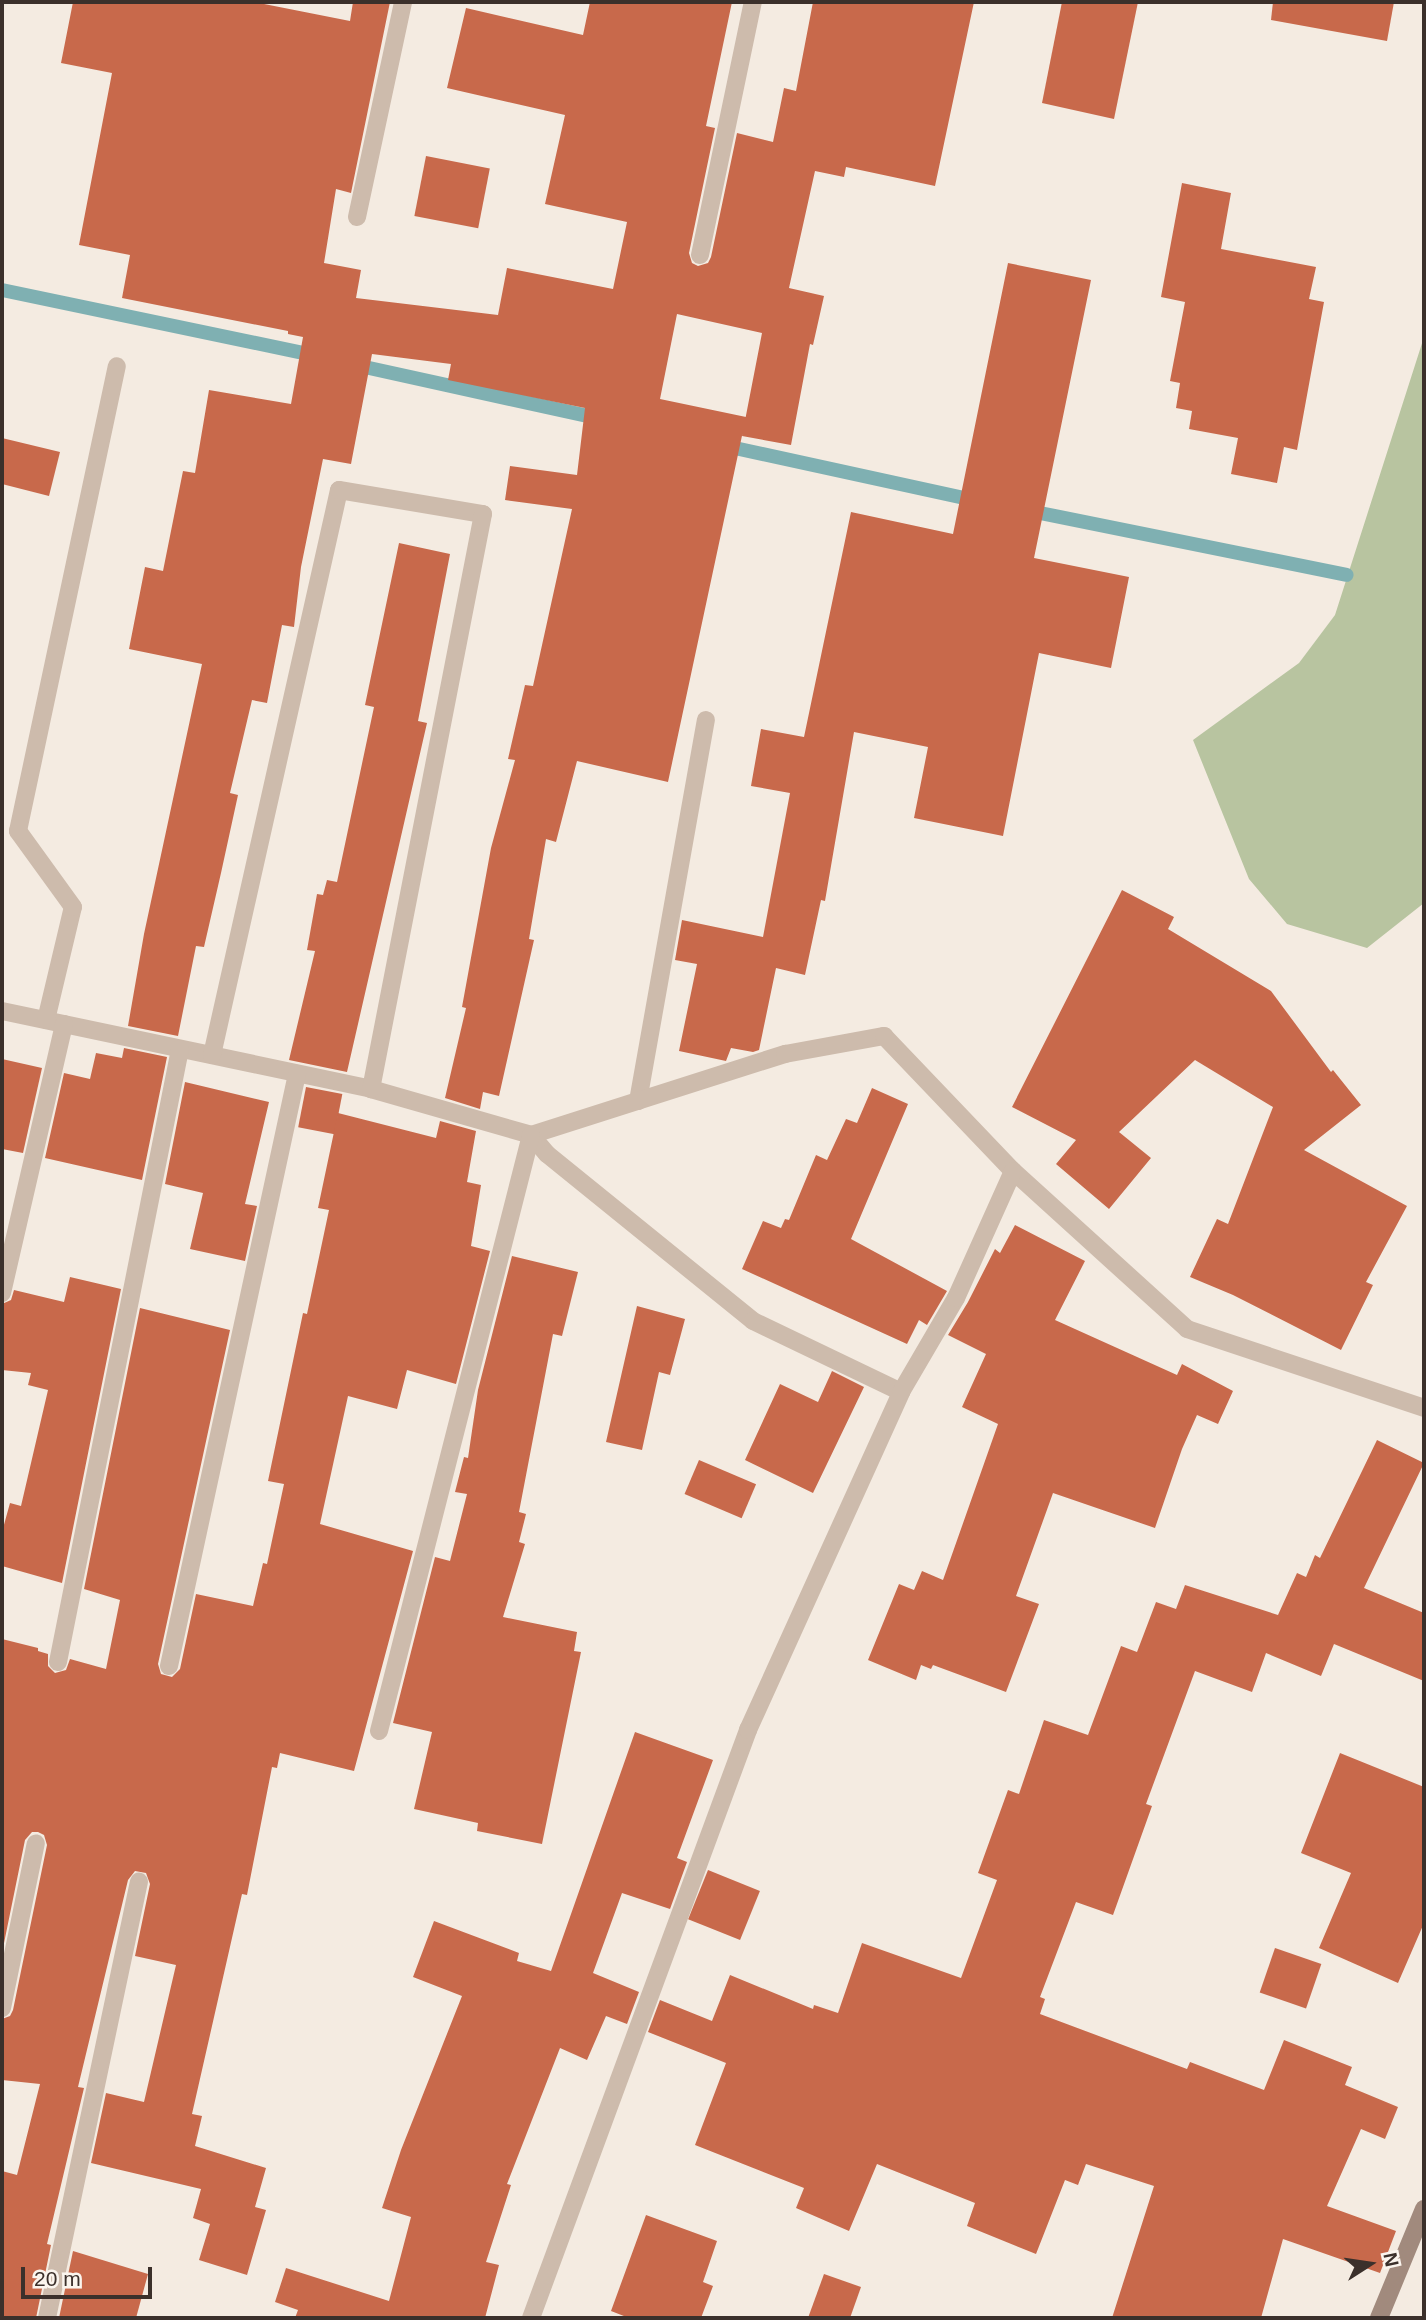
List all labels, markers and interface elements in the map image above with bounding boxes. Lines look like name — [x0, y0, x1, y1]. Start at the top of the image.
north arrow — [1335, 2229, 1405, 2299]
text: N — [1379, 2251, 1403, 2268]
scale bar — [24, 2254, 156, 2298]
text: 20 m — [34, 2267, 81, 2290]

